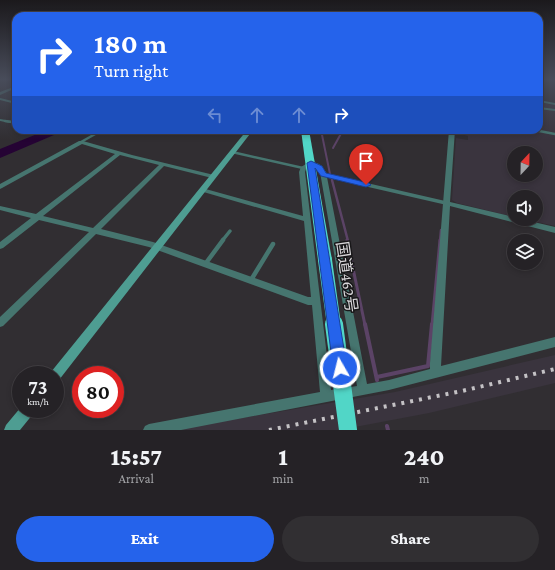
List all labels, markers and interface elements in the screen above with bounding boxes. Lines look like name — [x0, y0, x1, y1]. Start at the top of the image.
icon: right — [28, 28, 80, 80]
text: 180 m — [94, 28, 167, 59]
text: Turn right — [94, 61, 168, 81]
icon: left — [204, 104, 226, 126]
icon: ahead — [246, 104, 268, 126]
icon: ahead — [288, 104, 310, 126]
icon: right — [330, 104, 352, 126]
pin — [349, 144, 383, 185]
north arrow — [507, 146, 543, 182]
map controls — [507, 146, 543, 270]
icon: arrive — [355, 150, 377, 172]
button: sound — [507, 190, 543, 226]
button: layers — [507, 234, 543, 270]
street label: 国道462号 — [334, 240, 360, 314]
position arrow — [319, 347, 361, 389]
speed limit sign: 80 — [72, 366, 124, 418]
text: 73 — [28, 376, 48, 398]
text: km/h — [27, 396, 49, 407]
text: 15:57 — [110, 443, 162, 470]
text: 1 — [278, 443, 288, 470]
text: 240 — [404, 443, 445, 470]
text: Arrival — [119, 471, 154, 486]
text: min — [273, 471, 293, 486]
text: m — [419, 471, 429, 486]
button: Exit — [16, 516, 274, 562]
button: Share — [282, 516, 539, 562]

